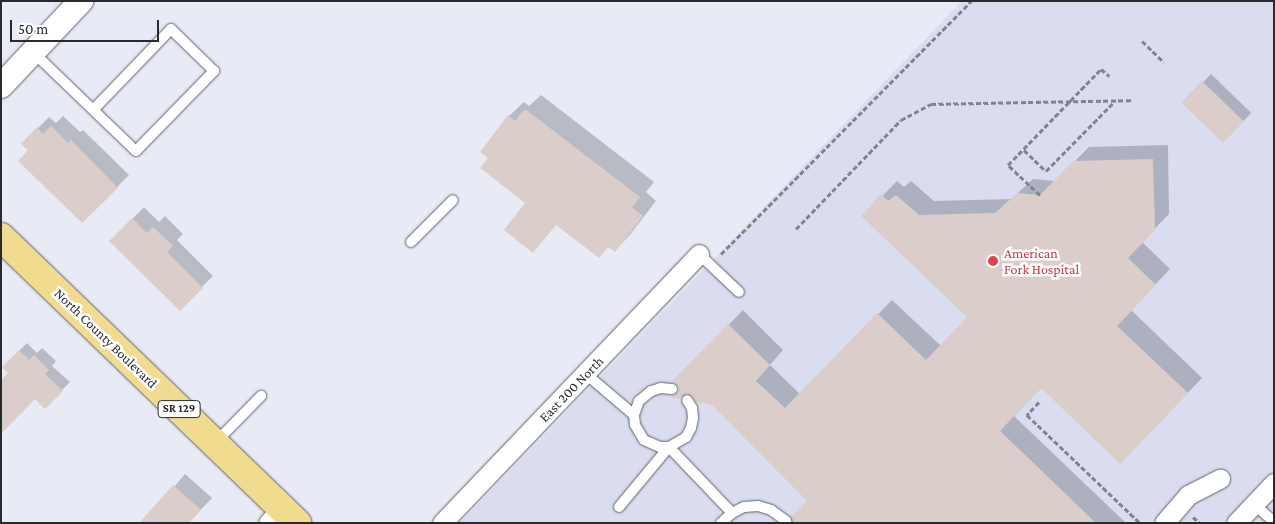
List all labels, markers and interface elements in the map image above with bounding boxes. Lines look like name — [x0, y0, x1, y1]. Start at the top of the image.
scale bar — [12, 10, 161, 42]
text: 50 m — [18, 21, 48, 37]
place label: American Fork Hospital — [1004, 245, 1079, 278]
marker: American Fork Hospital — [986, 254, 1000, 268]
street label: North County Boulevard — [51, 285, 161, 391]
street label: East 200 North — [535, 353, 607, 425]
road number: SR 129 — [156, 399, 202, 418]

